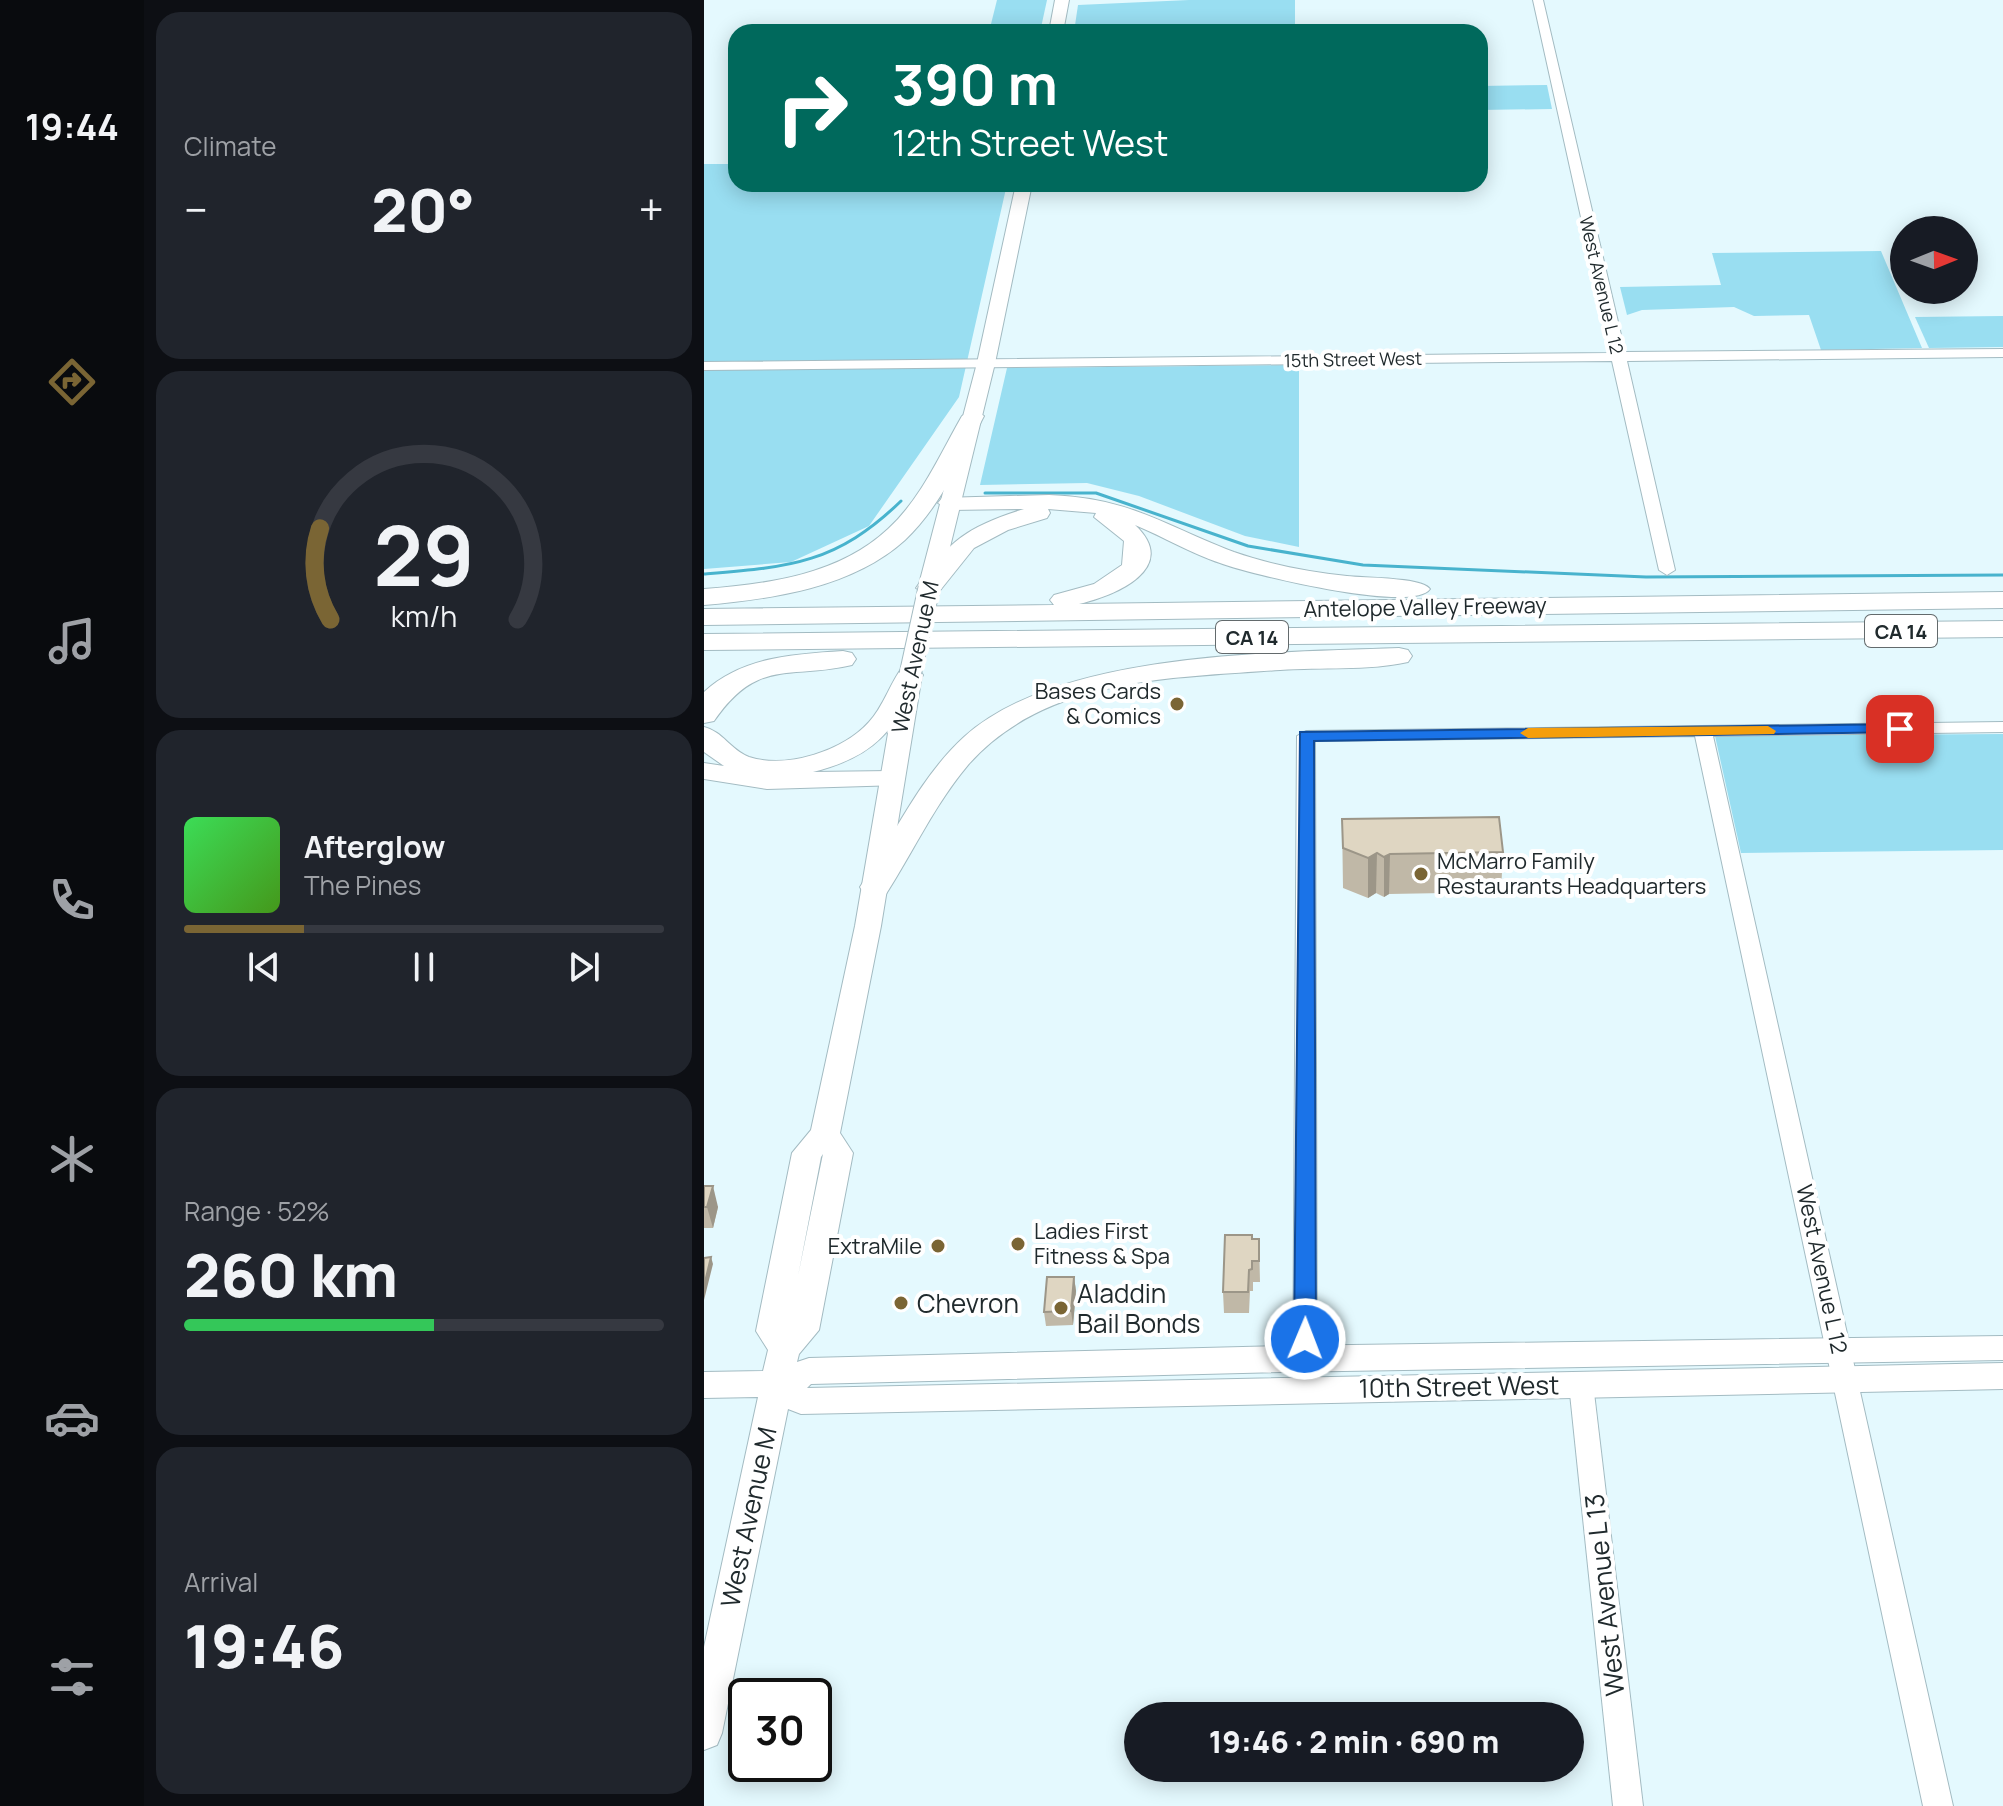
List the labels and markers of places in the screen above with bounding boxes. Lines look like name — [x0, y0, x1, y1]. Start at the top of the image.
place label: Bases Cards & Comics — [1035, 676, 1161, 731]
marker: Bases Cards & Comics — [1168, 695, 1186, 713]
pin — [1866, 695, 1934, 763]
place label: McMarro Family Restaurants Headquarters — [1437, 846, 1706, 901]
marker: McMarro Family Restaurants Headquarters — [1412, 865, 1430, 883]
place label: Ladies First Fitness & Spa — [1034, 1216, 1170, 1271]
place label: ExtraMile — [828, 1231, 922, 1261]
marker: Ladies First Fitness & Spa — [1009, 1235, 1027, 1253]
marker: ExtraMile — [929, 1237, 947, 1255]
place label: Aladdin Bail Bonds — [1077, 1275, 1200, 1341]
place label: Chevron — [917, 1285, 1019, 1321]
marker: Chevron — [892, 1294, 910, 1312]
marker: Aladdin Bail Bonds — [1052, 1299, 1070, 1317]

